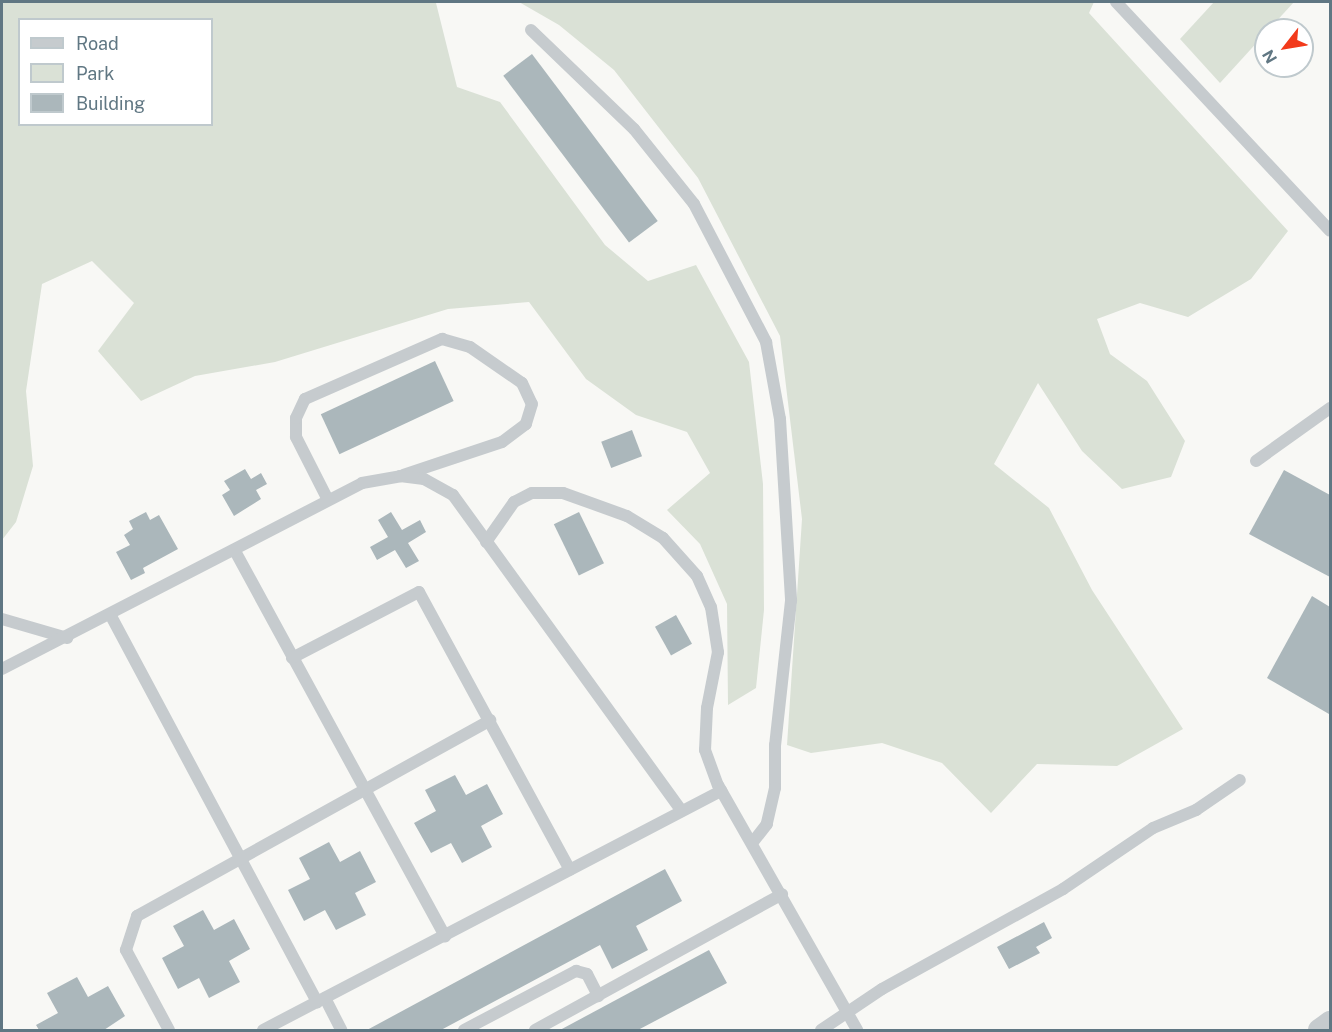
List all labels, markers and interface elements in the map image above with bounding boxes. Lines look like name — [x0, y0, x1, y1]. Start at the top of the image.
legend — [18, 18, 213, 126]
north arrow — [1254, 18, 1314, 78]
text: Road — [76, 33, 119, 54]
text: N — [1258, 46, 1281, 67]
text: Park — [76, 63, 114, 84]
text: Building — [76, 93, 145, 114]

